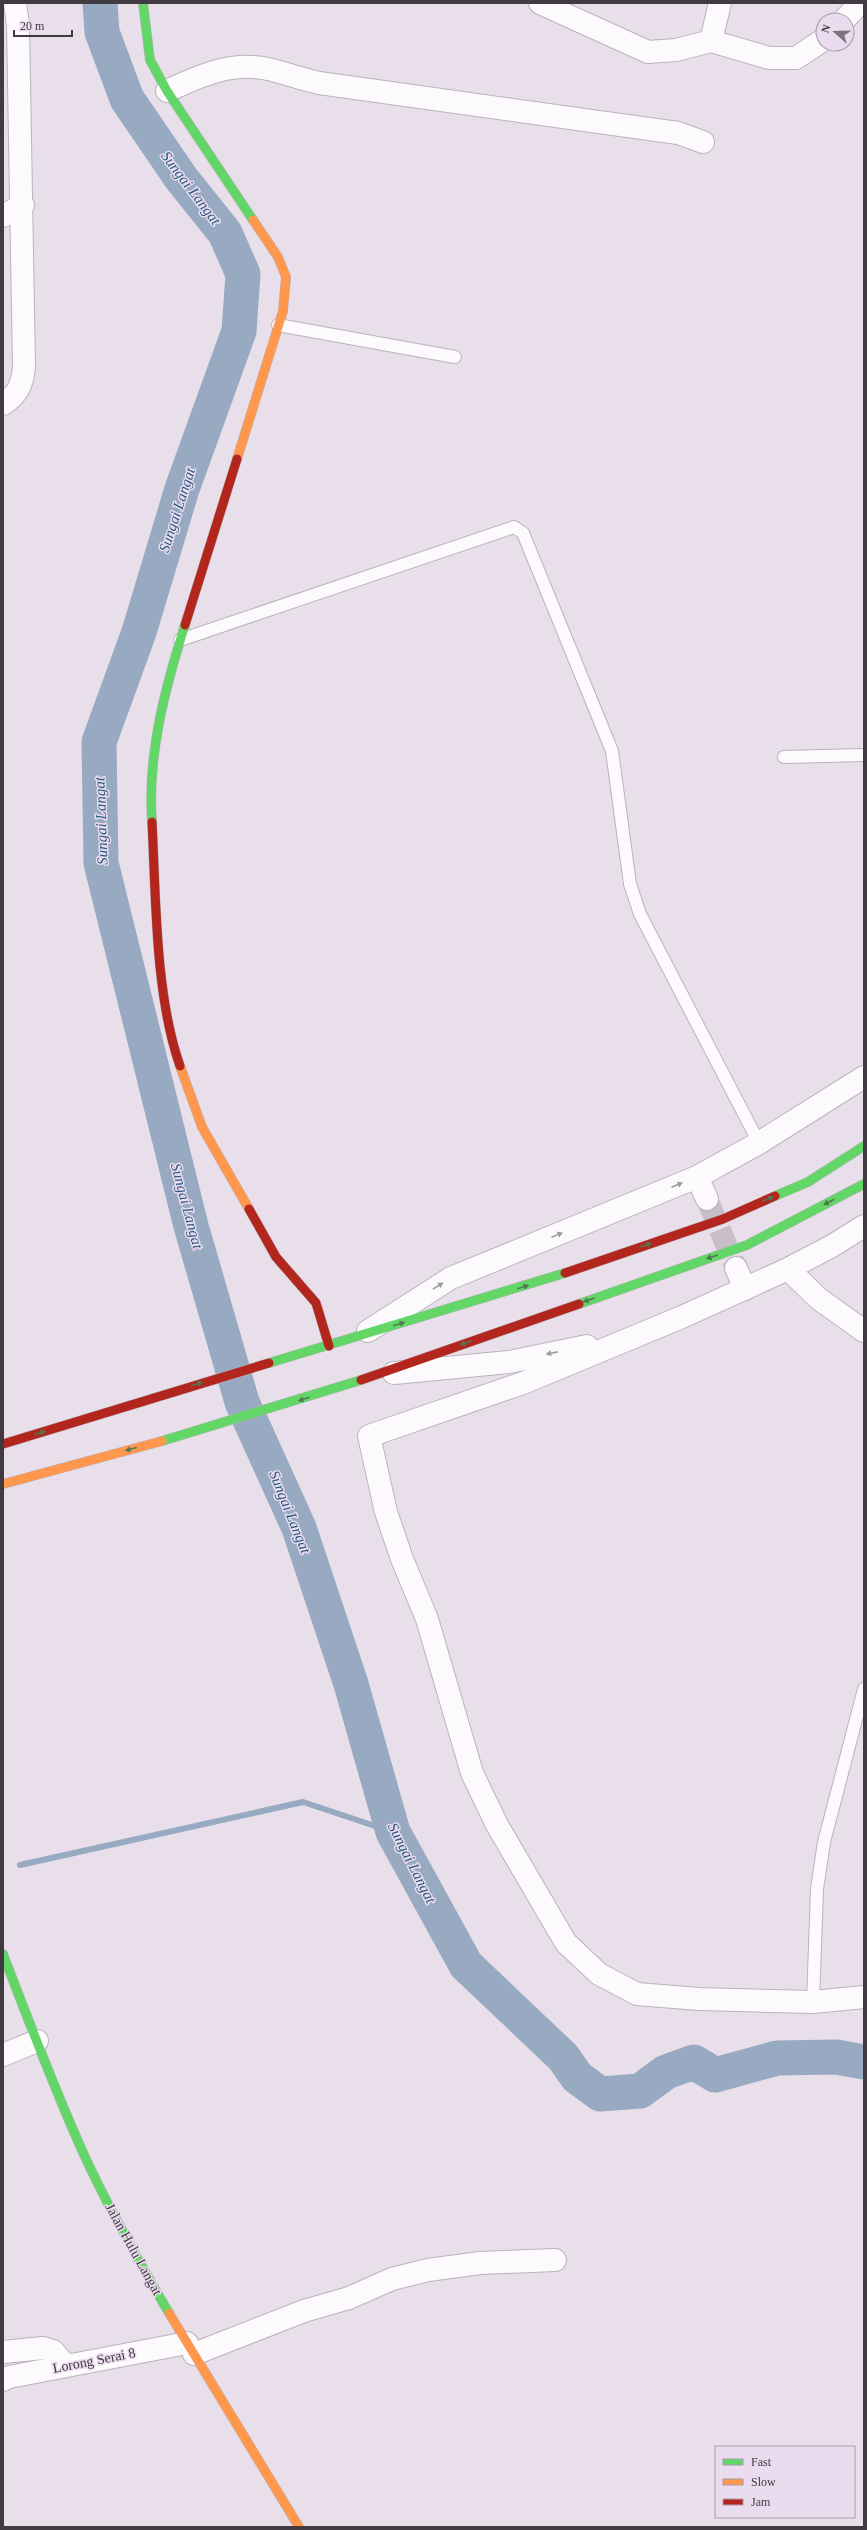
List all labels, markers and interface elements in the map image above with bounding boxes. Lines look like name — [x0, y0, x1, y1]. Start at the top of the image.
scale bar — [14, 12, 72, 38]
north arrow — [815, 12, 855, 52]
text: 20 m — [20, 19, 45, 33]
text: N — [819, 23, 833, 34]
water label: Sungai Langat — [158, 148, 224, 229]
water label: Sungai Langat — [156, 465, 198, 554]
water label: Sungai Langat — [91, 776, 111, 865]
water label: Sungai Langat — [168, 1161, 206, 1251]
one-way arrow — [672, 1182, 684, 1188]
one-way arrow — [763, 1196, 775, 1202]
one-way arrow — [824, 1199, 835, 1206]
one-way arrow — [552, 1232, 564, 1238]
one-way arrow — [641, 1242, 653, 1248]
one-way arrow — [705, 1254, 717, 1260]
one-way arrow — [432, 1283, 444, 1290]
one-way arrow — [518, 1284, 530, 1290]
one-way arrow — [583, 1298, 595, 1304]
one-way arrow — [393, 1321, 405, 1327]
one-way arrow — [460, 1341, 472, 1347]
one-way arrow — [546, 1350, 558, 1356]
one-way arrow — [191, 1381, 203, 1387]
one-way arrow — [298, 1396, 310, 1402]
one-way arrow — [35, 1430, 47, 1436]
one-way arrow — [125, 1446, 137, 1452]
water label: Sungai Langat — [266, 1468, 314, 1557]
water label: Sungai Langat — [385, 1820, 439, 1907]
street label: Jalan Hulu Langat — [102, 2201, 165, 2298]
street label: Lorong Serai 8 — [51, 2345, 137, 2376]
legend — [715, 2446, 855, 2518]
text: Fast — [751, 2455, 772, 2469]
text: Slow — [751, 2475, 776, 2489]
text: Jam — [751, 2495, 771, 2509]

